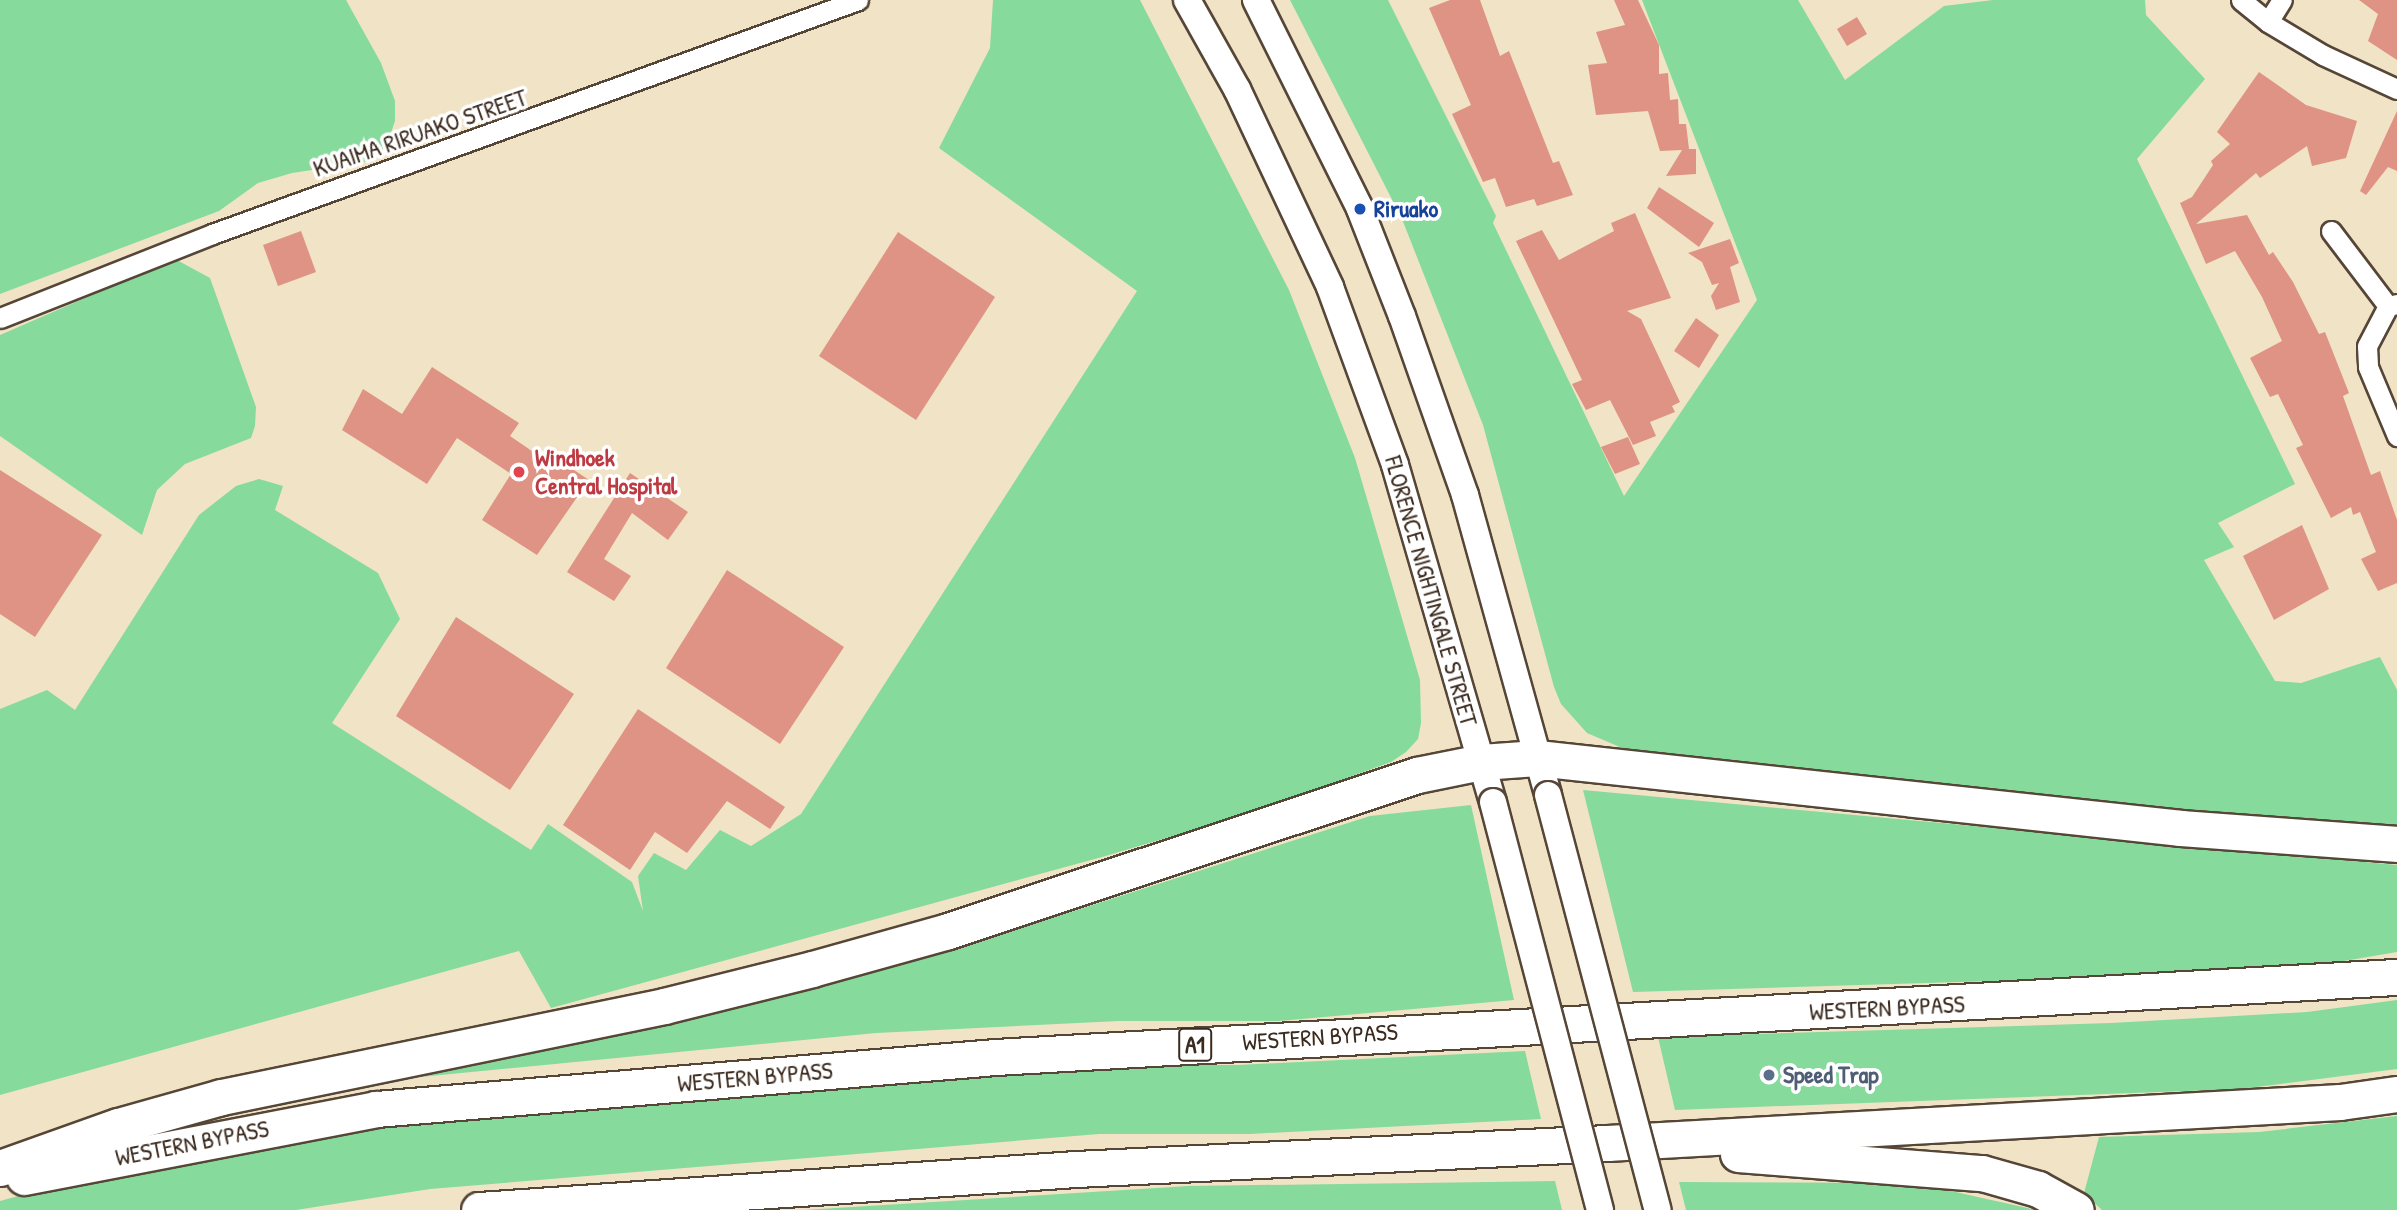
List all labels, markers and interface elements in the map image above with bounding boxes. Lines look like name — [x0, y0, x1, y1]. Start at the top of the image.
street label: KUAIMA RIRUAKO STREET — [309, 83, 531, 183]
place label: Riruako — [1374, 195, 1438, 223]
marker: Riruako — [1352, 201, 1368, 217]
place label: Windhoek Central Hospital — [535, 444, 677, 500]
street label: FLORENCE NIGHTINGALE STREET — [1379, 453, 1483, 729]
marker: Windhoek Central Hospital — [509, 462, 529, 482]
street label: WESTERN BYPASS — [1809, 990, 1965, 1026]
street label: WESTERN BYPASS — [1241, 1017, 1399, 1057]
road number: A1 — [1178, 1026, 1212, 1064]
street label: WESTERN BYPASS — [676, 1056, 834, 1098]
place label: Speed Trap — [1783, 1061, 1878, 1089]
marker: Speed Trap — [1761, 1067, 1777, 1083]
street label: WESTERN BYPASS — [113, 1114, 271, 1172]

